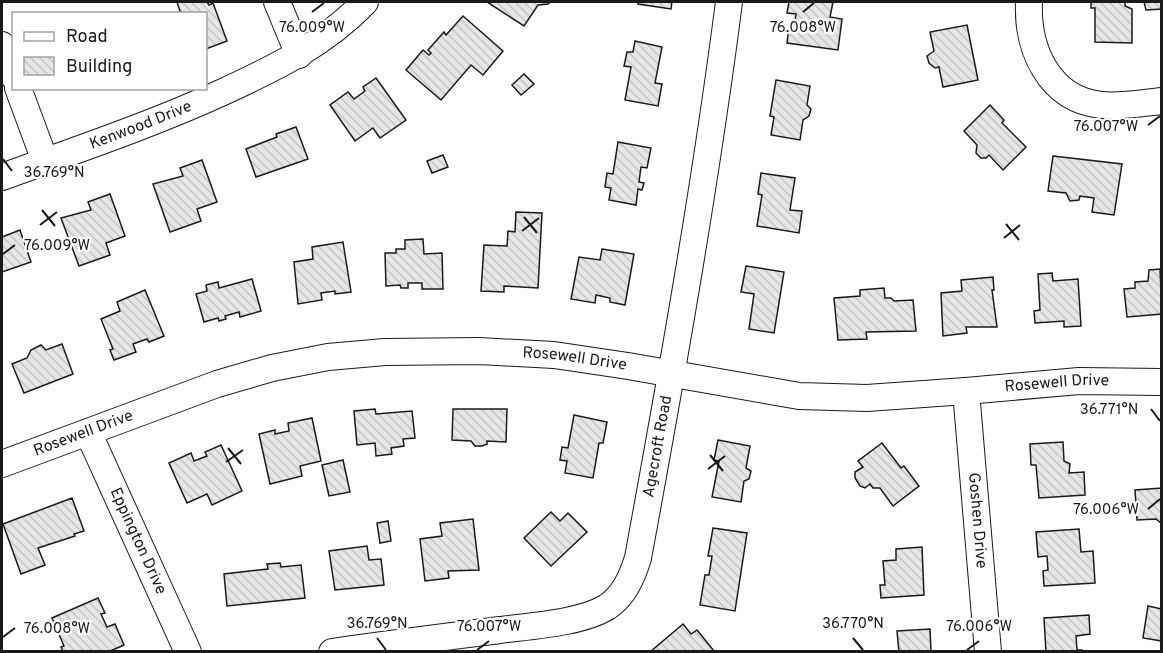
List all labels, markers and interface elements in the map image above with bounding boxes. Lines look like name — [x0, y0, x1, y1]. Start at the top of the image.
legend — [12, 12, 207, 90]
text: 76.009°W — [279, 19, 345, 38]
text: 76.008°W — [770, 19, 836, 38]
text: Road — [66, 26, 108, 49]
text: Building — [66, 56, 132, 79]
street label: Kenwood Drive — [87, 97, 195, 155]
text: 76.007°W — [1074, 118, 1138, 137]
text: 36.769°N — [23, 164, 85, 183]
text: 76.009°W — [24, 237, 90, 256]
street label: Rosewell Drive — [522, 343, 628, 376]
street label: Rosewell Drive — [1004, 371, 1109, 398]
street label: Agecroft Road — [639, 394, 677, 499]
text: 36.771°N — [1080, 401, 1138, 420]
street label: Rosewell Drive — [31, 406, 136, 461]
street label: Goshen Drive — [963, 472, 991, 569]
street label: Eppington Drive — [105, 485, 171, 598]
text: 76.006°W — [1073, 501, 1139, 520]
text: 36.769°N — [346, 615, 408, 634]
text: 36.770°N — [822, 615, 884, 634]
text: 76.007°W — [457, 618, 521, 637]
text: 76.006°W — [946, 618, 1012, 637]
text: 76.008°W — [24, 620, 90, 639]

